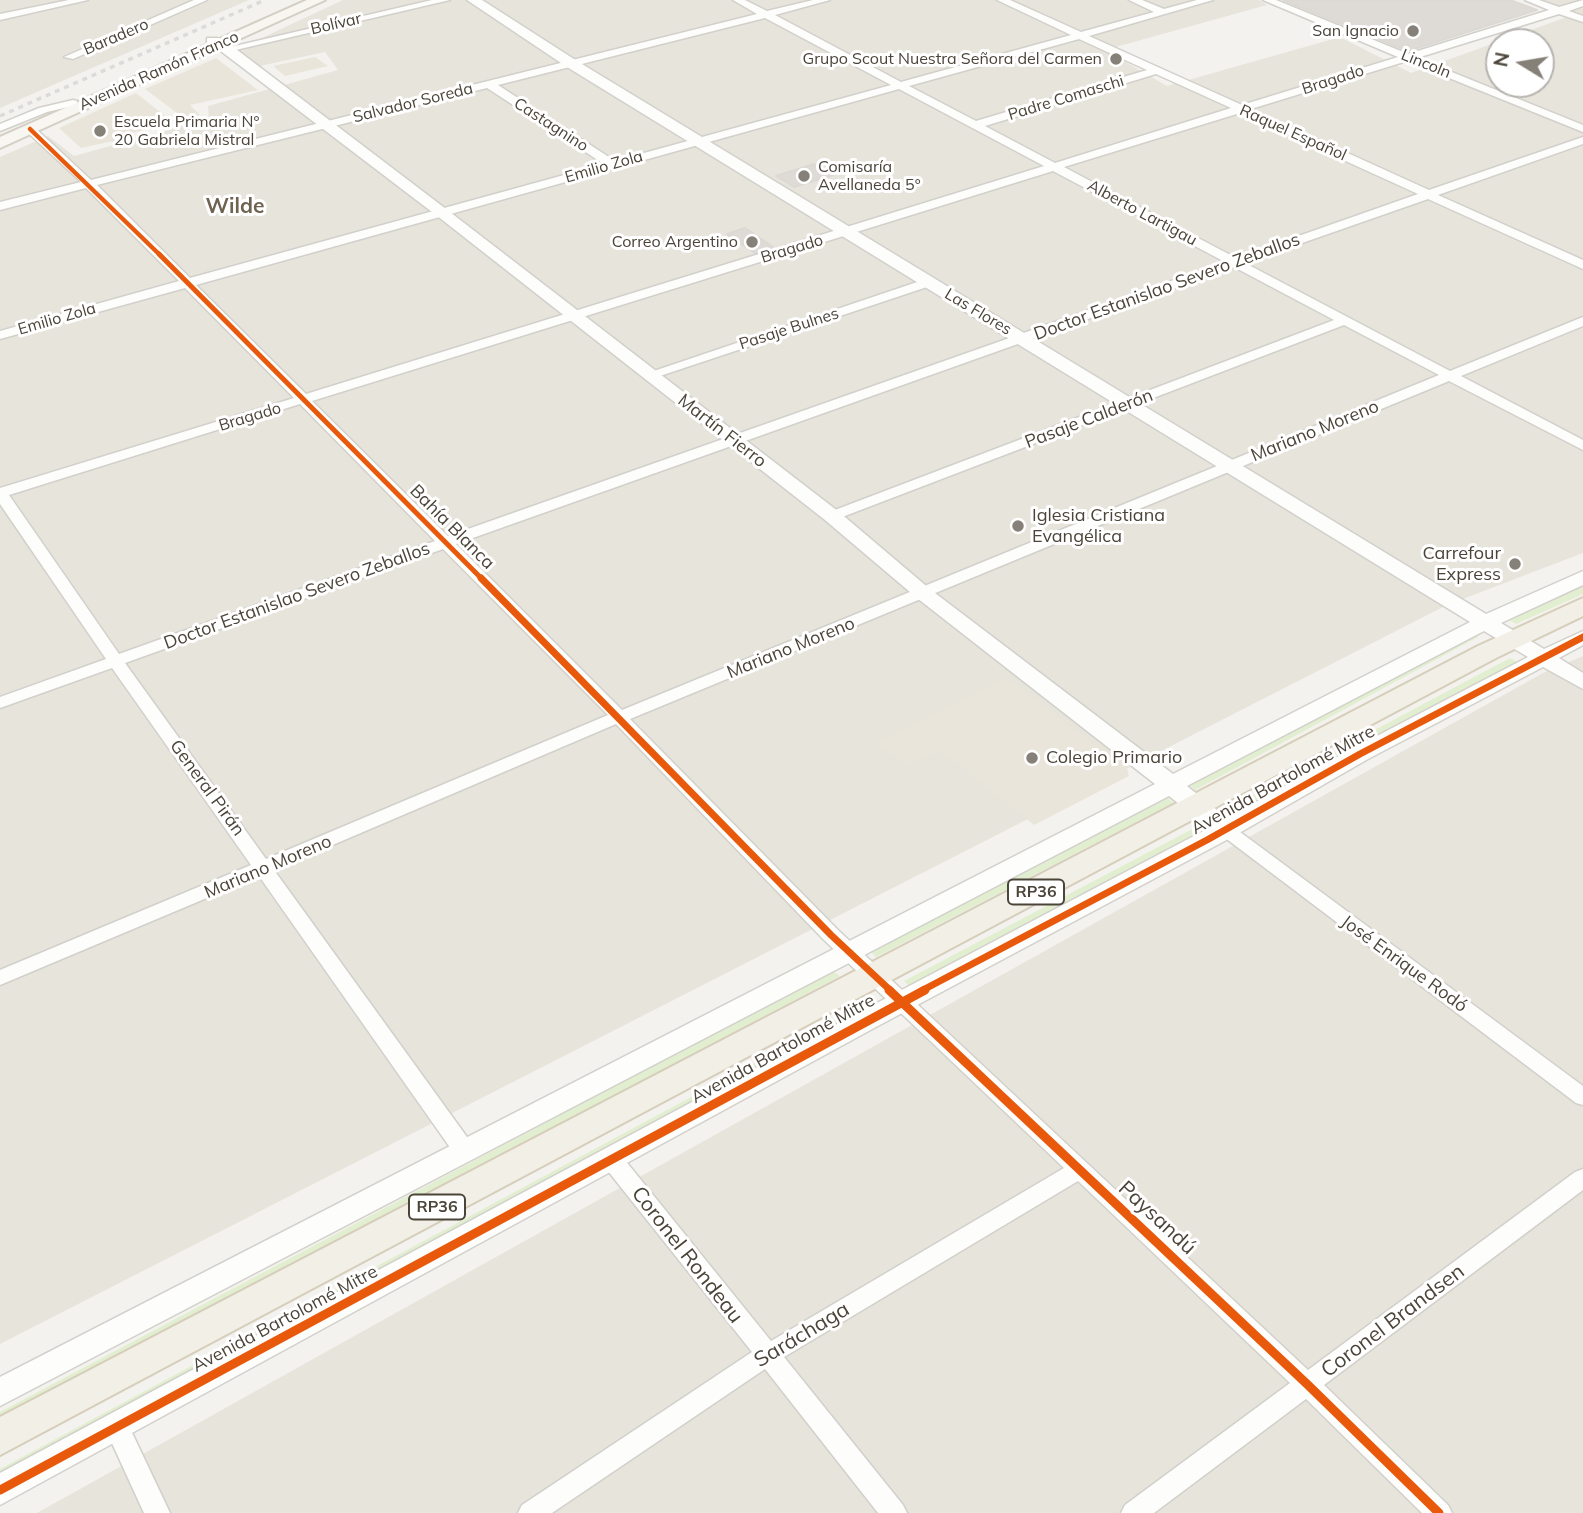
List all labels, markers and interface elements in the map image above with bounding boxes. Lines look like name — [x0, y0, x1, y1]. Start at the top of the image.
street label: Bolívar — [309, 9, 363, 39]
street label: Baradero — [81, 15, 151, 59]
place label: San Ignacio — [1312, 21, 1399, 41]
marker: San Ignacio — [1405, 23, 1421, 39]
street label: Avenida Ramón Franco — [76, 27, 242, 115]
north arrow — [1485, 28, 1555, 98]
street label: Lincoln — [1398, 45, 1454, 83]
place label: Grupo Scout Nuestra Señora del Carmen — [802, 49, 1102, 69]
text: N — [1488, 50, 1514, 69]
marker: Grupo Scout Nuestra Señora del Carmen — [1108, 51, 1124, 67]
street label: Bragado — [1300, 61, 1366, 99]
street label: Padre Comaschi — [1006, 71, 1126, 125]
street label: Salvador Soreda — [351, 79, 475, 127]
street label: Castagnino — [510, 94, 592, 156]
street label: Raquel Español — [1237, 101, 1349, 165]
place label: Escuela Primaria N° 20 Gabriela Mistral — [114, 112, 259, 150]
marker: Escuela Primaria N° 20 Gabriela Mistral — [92, 123, 108, 139]
street label: Emilio Zola — [563, 147, 645, 187]
place label: Comisaría Avellaneda 5° — [818, 157, 921, 195]
marker: Comisaría Avellaneda 5° — [796, 168, 812, 184]
street label: Alberto Lartigau — [1084, 176, 1200, 250]
district label: Wilde — [205, 194, 265, 220]
street label: Doctor Estanislao Severo Zeballos — [1031, 229, 1303, 345]
street label: Bragado — [758, 230, 826, 268]
place label: Correo Argentino — [612, 232, 738, 252]
marker: Correo Argentino — [744, 234, 760, 250]
street label: Las Flores — [941, 285, 1015, 339]
street label: Emilio Zola — [16, 299, 98, 339]
street label: Pasaje Bulnes — [737, 304, 841, 354]
street label: Pasaje Calderón — [1022, 385, 1156, 453]
street label: Martín Fierro — [673, 390, 771, 472]
street label: Mariano Moreno — [1248, 395, 1382, 467]
street label: Bragado — [216, 398, 284, 436]
street label: Bahía Blanca — [405, 480, 499, 574]
place label: Iglesia Cristiana Evangélica — [1032, 505, 1165, 548]
marker: Iglesia Cristiana Evangélica — [1010, 518, 1026, 534]
street label: Doctor Estanislao Severo Zeballos — [161, 538, 433, 654]
place label: Carrefour Express — [1422, 543, 1501, 586]
marker: Carrefour Express — [1507, 556, 1523, 572]
street label: Mariano Moreno — [724, 612, 858, 684]
street label: Avenida Bartolomé Mitre — [1187, 720, 1379, 840]
street label: General Pirán — [165, 736, 249, 840]
place label: Colegio Primario — [1046, 747, 1182, 769]
marker: Colegio Primario — [1024, 750, 1040, 766]
street label: Mariano Moreno — [201, 830, 335, 904]
road number: RP36 — [1008, 880, 1064, 904]
street label: José Enrique Rodó — [1337, 911, 1471, 1017]
street label: Avenida Bartolomé Mitre — [687, 989, 879, 1109]
street label: Paysandú — [1113, 1176, 1201, 1260]
street label: Coronel Rondeau — [626, 1182, 748, 1328]
road number: RP36 — [409, 1194, 465, 1219]
street label: Coronel Brandsen — [1316, 1259, 1470, 1383]
street label: Avenida Bartolomé Mitre — [189, 1261, 381, 1377]
street label: Saráchaga — [750, 1297, 854, 1373]

